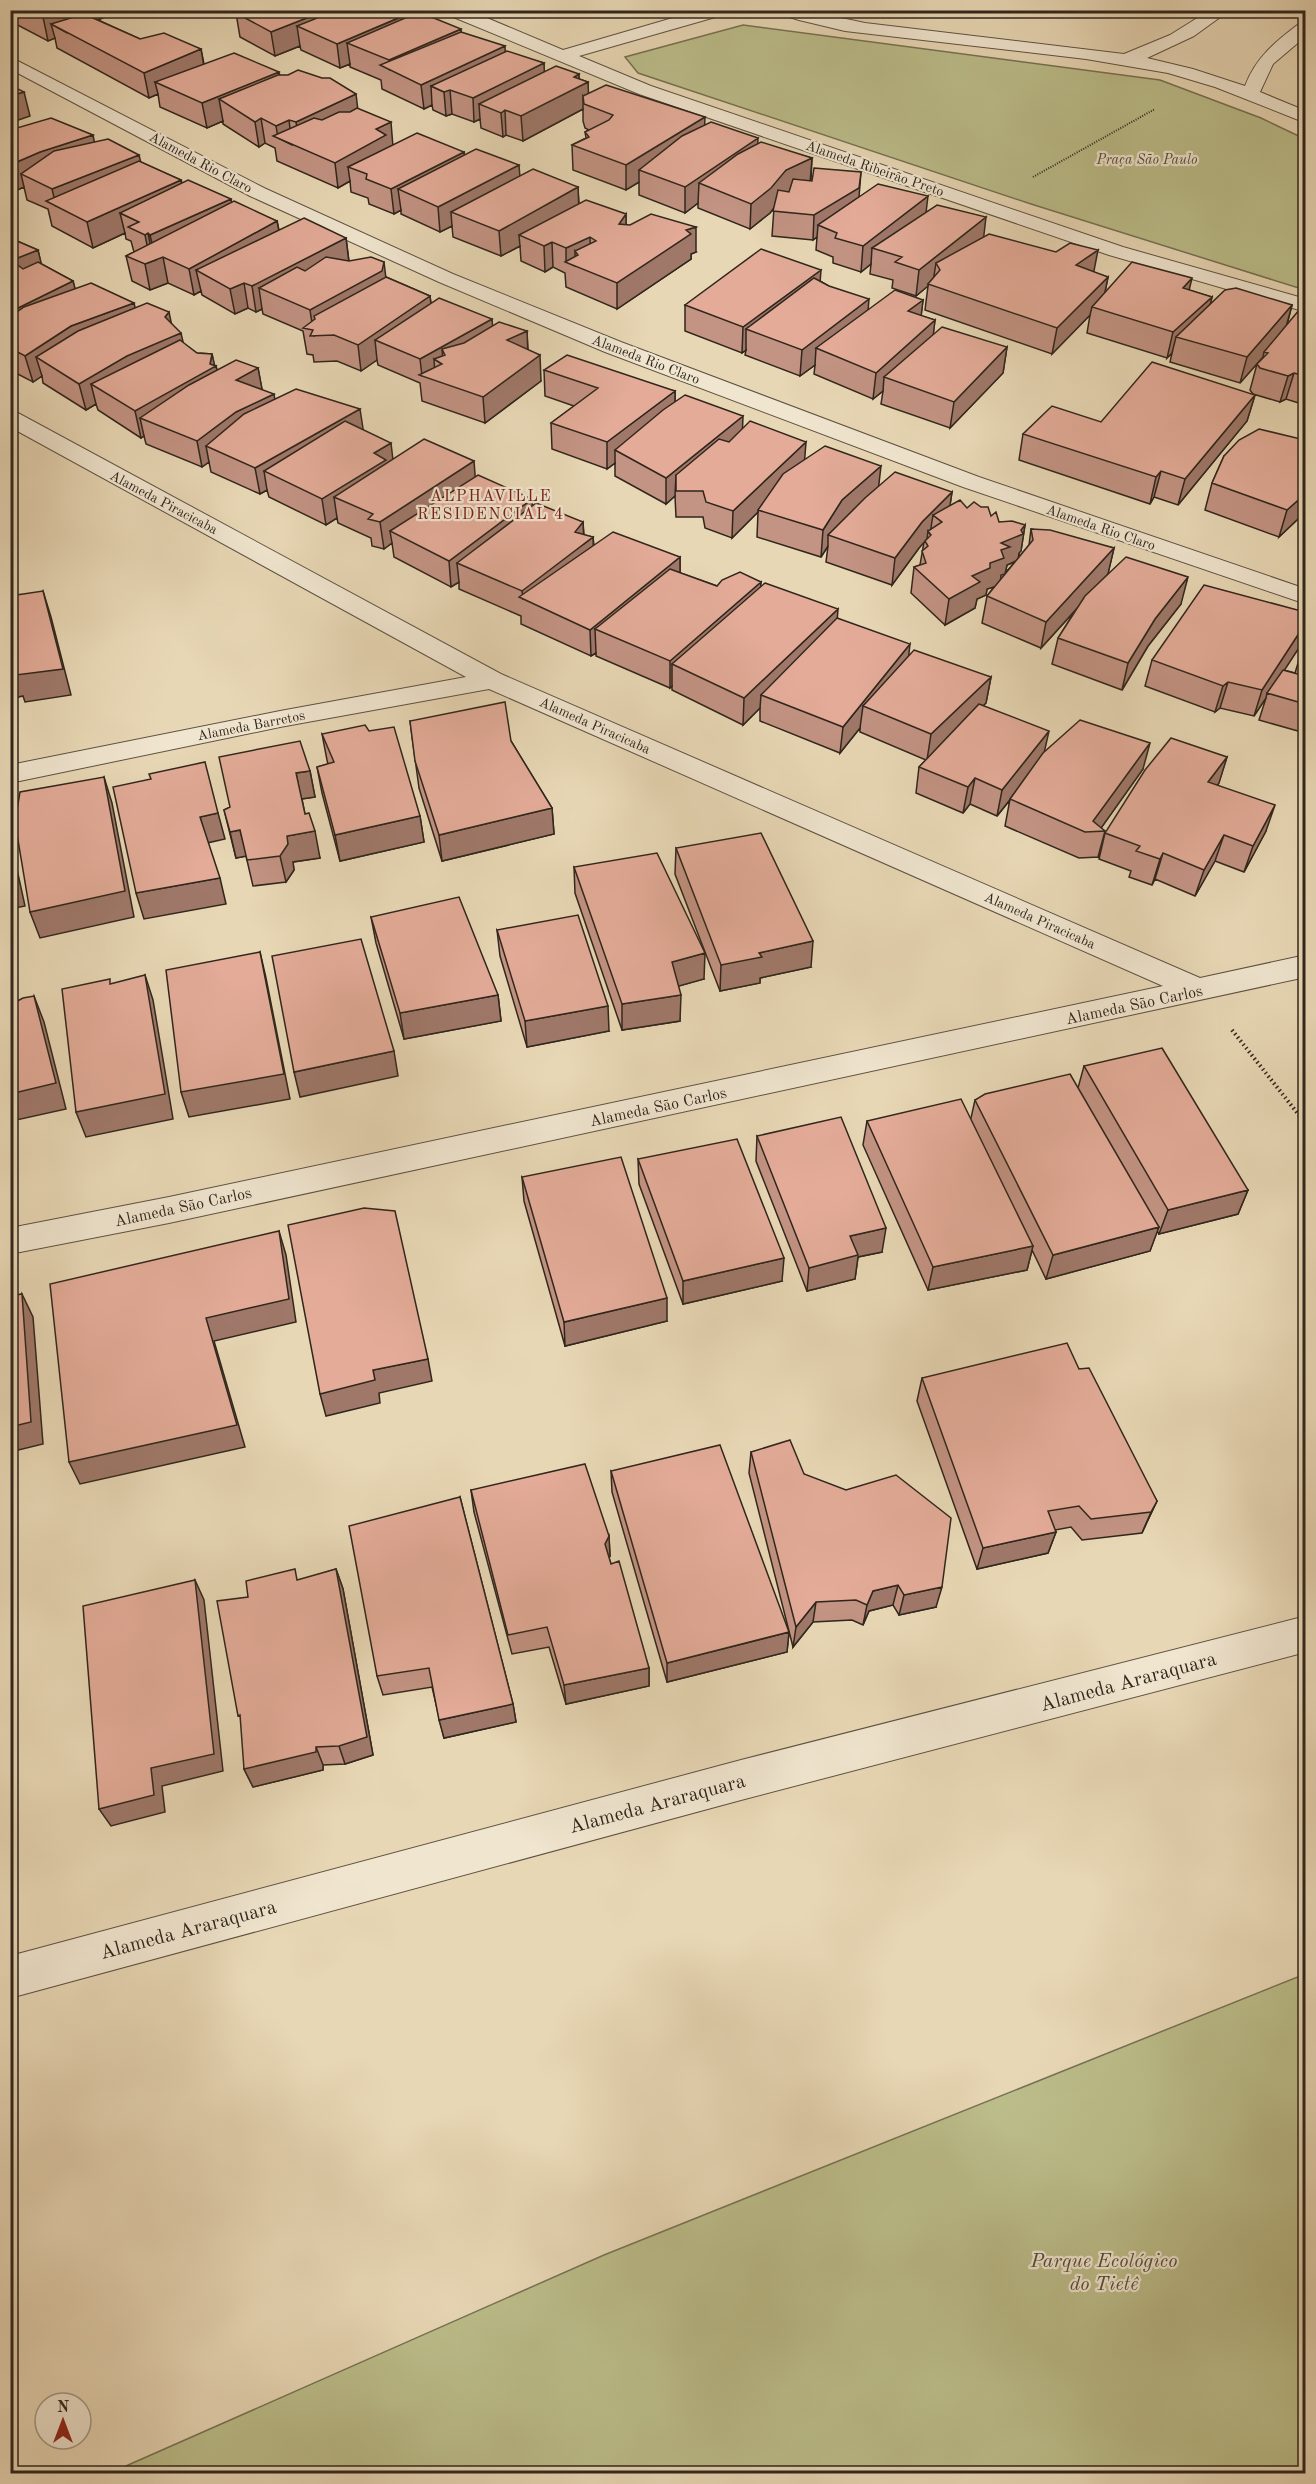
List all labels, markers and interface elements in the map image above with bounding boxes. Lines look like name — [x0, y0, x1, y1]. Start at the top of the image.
street label: Alameda Rio Claro — [147, 130, 254, 196]
street label: Alameda Ribeirão Preto — [804, 139, 946, 199]
park label: Praça São Paulo — [1095, 153, 1198, 167]
street label: Alameda Rio Claro — [590, 333, 702, 387]
street label: Alameda Piracicaba — [107, 469, 220, 537]
district label: ALPHAVILLE RESIDENCIAL 4 — [417, 489, 565, 523]
street label: Alameda Rio Claro — [1044, 503, 1157, 553]
street label: Alameda Piracicaba — [537, 695, 652, 757]
street label: Alameda Barretos — [196, 709, 306, 743]
street label: Alameda Piracicaba — [982, 890, 1097, 952]
street label: Alameda São Carlos — [1064, 984, 1205, 1028]
street label: Alameda São Carlos — [588, 1086, 729, 1130]
street label: Alameda São Carlos — [113, 1186, 254, 1230]
street label: Alameda Araraquara — [1038, 1650, 1219, 1716]
street label: Alameda Araraquara — [567, 1772, 748, 1838]
street label: Alameda Araraquara — [98, 1898, 279, 1964]
park label: Parque Ecológico do Tietê — [1029, 2252, 1178, 2295]
north arrow — [33, 2391, 93, 2451]
text: N — [57, 2400, 70, 2416]

